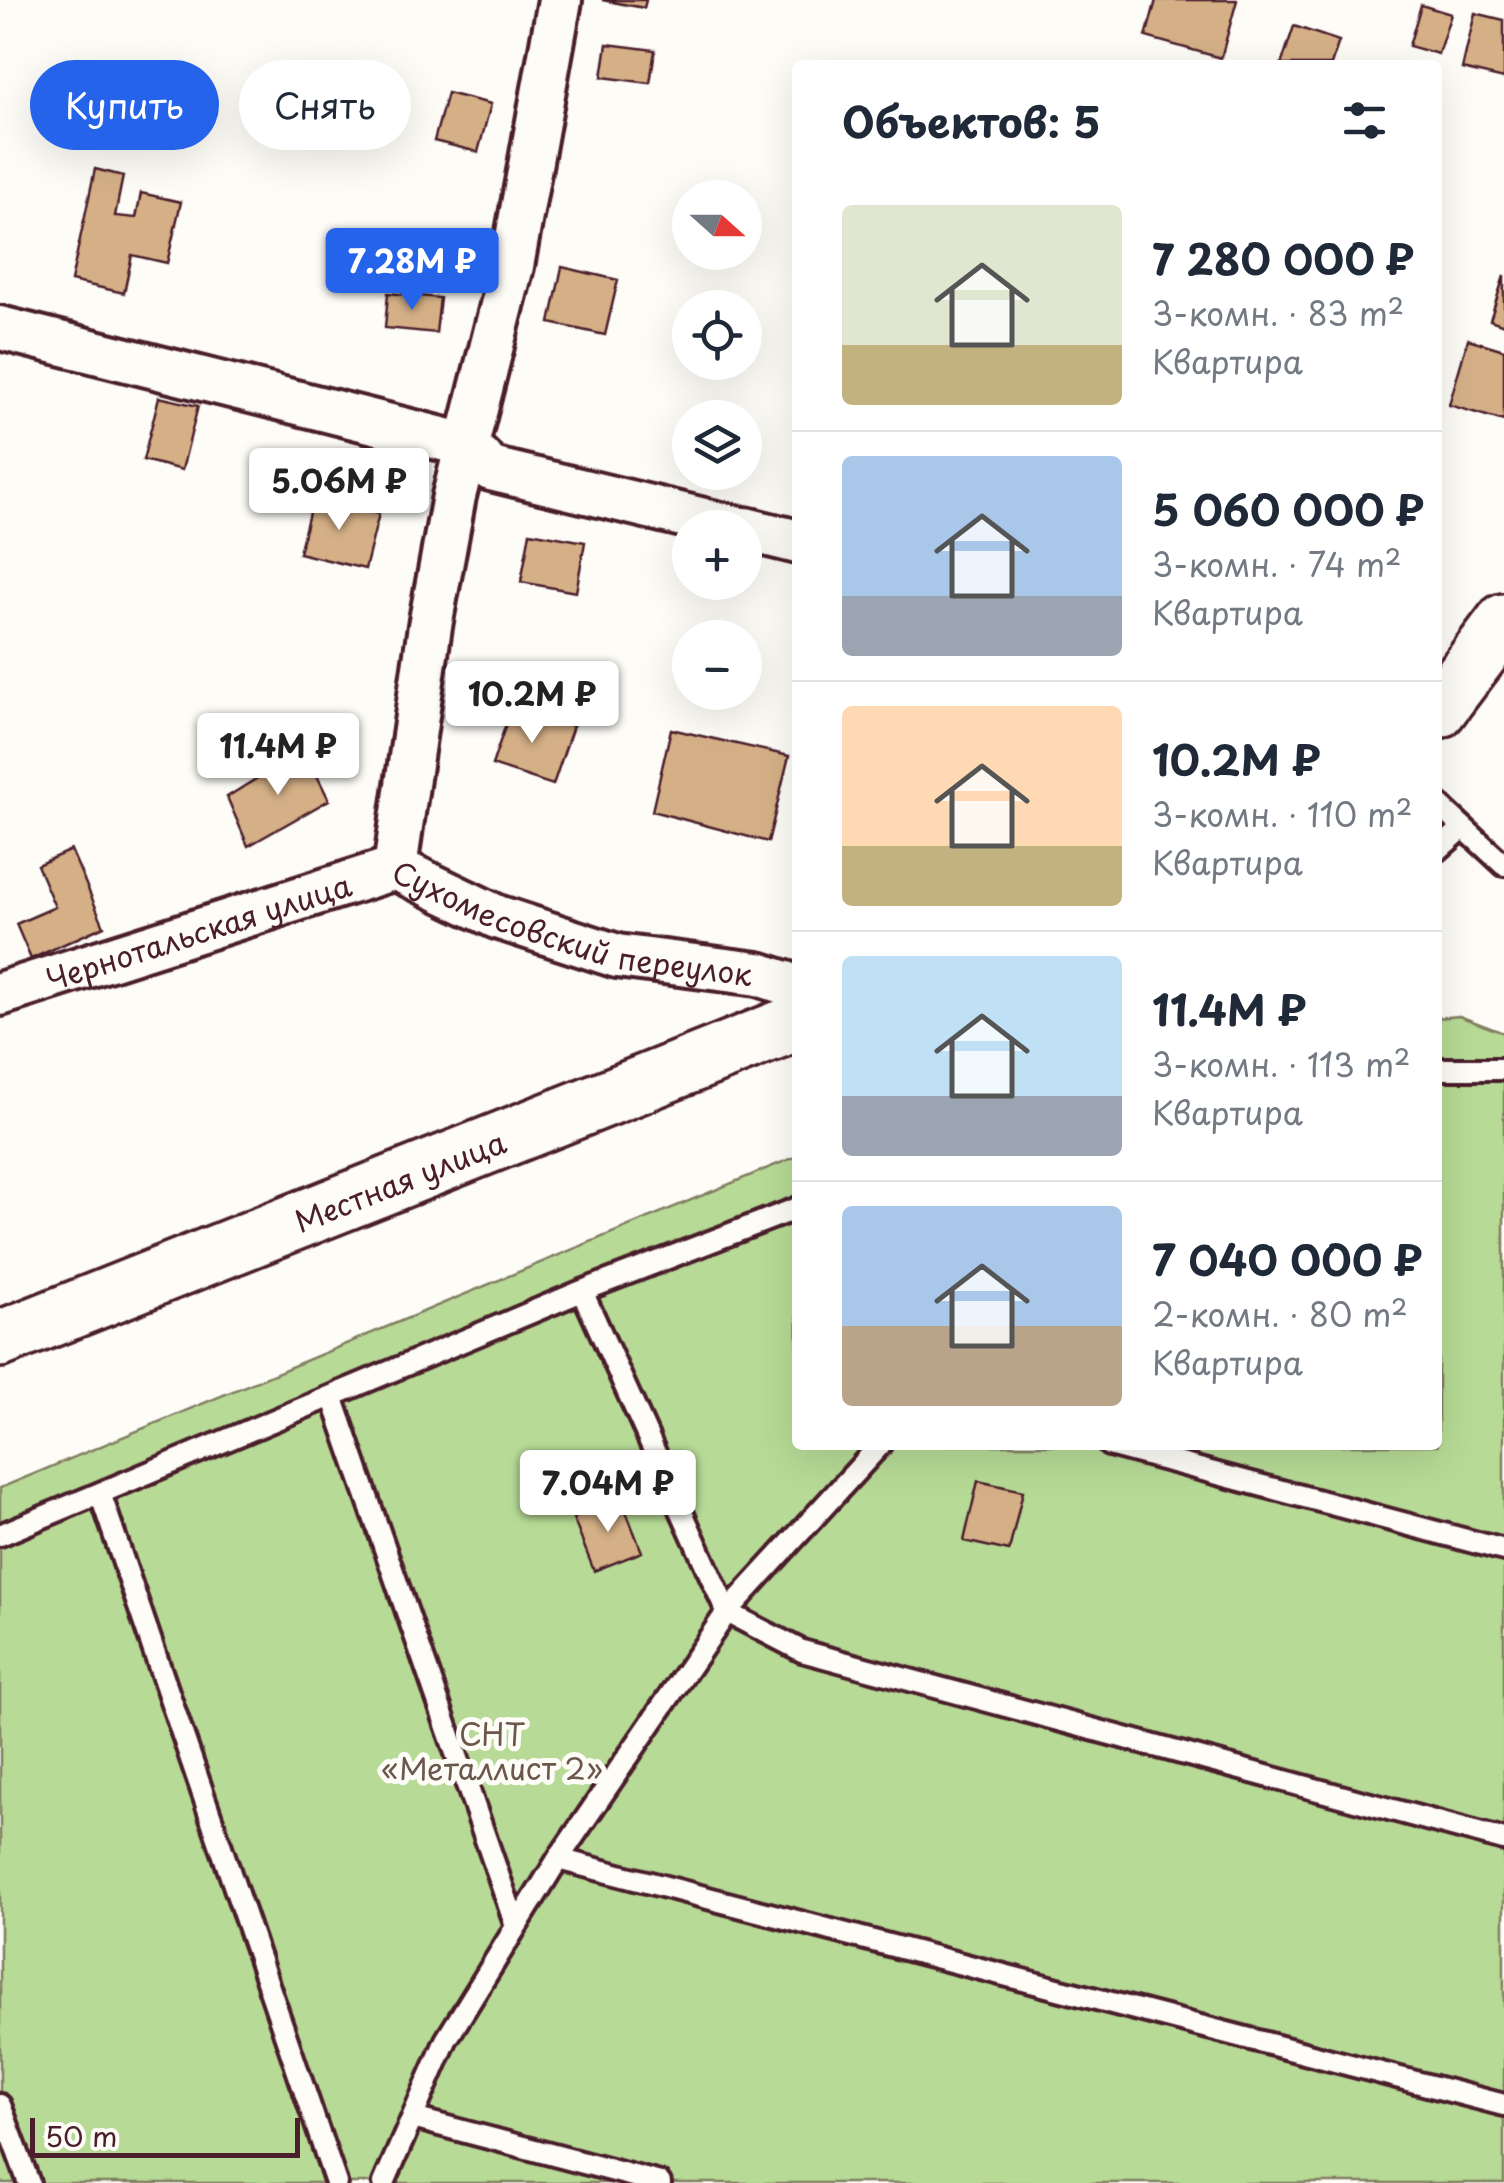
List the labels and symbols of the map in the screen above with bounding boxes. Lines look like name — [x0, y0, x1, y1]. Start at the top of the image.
north arrow — [672, 180, 762, 270]
pin: 7.28M ₽ — [320, 228, 504, 313]
pin: 5.06M ₽ — [247, 448, 431, 533]
pin: 10.2M ₽ — [440, 661, 624, 746]
pin: 11.4M ₽ — [186, 713, 370, 798]
street label: Сухомесовский переулок — [385, 848, 755, 996]
street label: Чернотальская улица — [40, 861, 357, 1001]
street label: Местная улица — [287, 1118, 512, 1243]
pin: 7.04M ₽ — [516, 1450, 700, 1535]
park label: СНТ «Металлист 2» — [381, 1711, 603, 1790]
scale bar — [30, 2113, 300, 2158]

